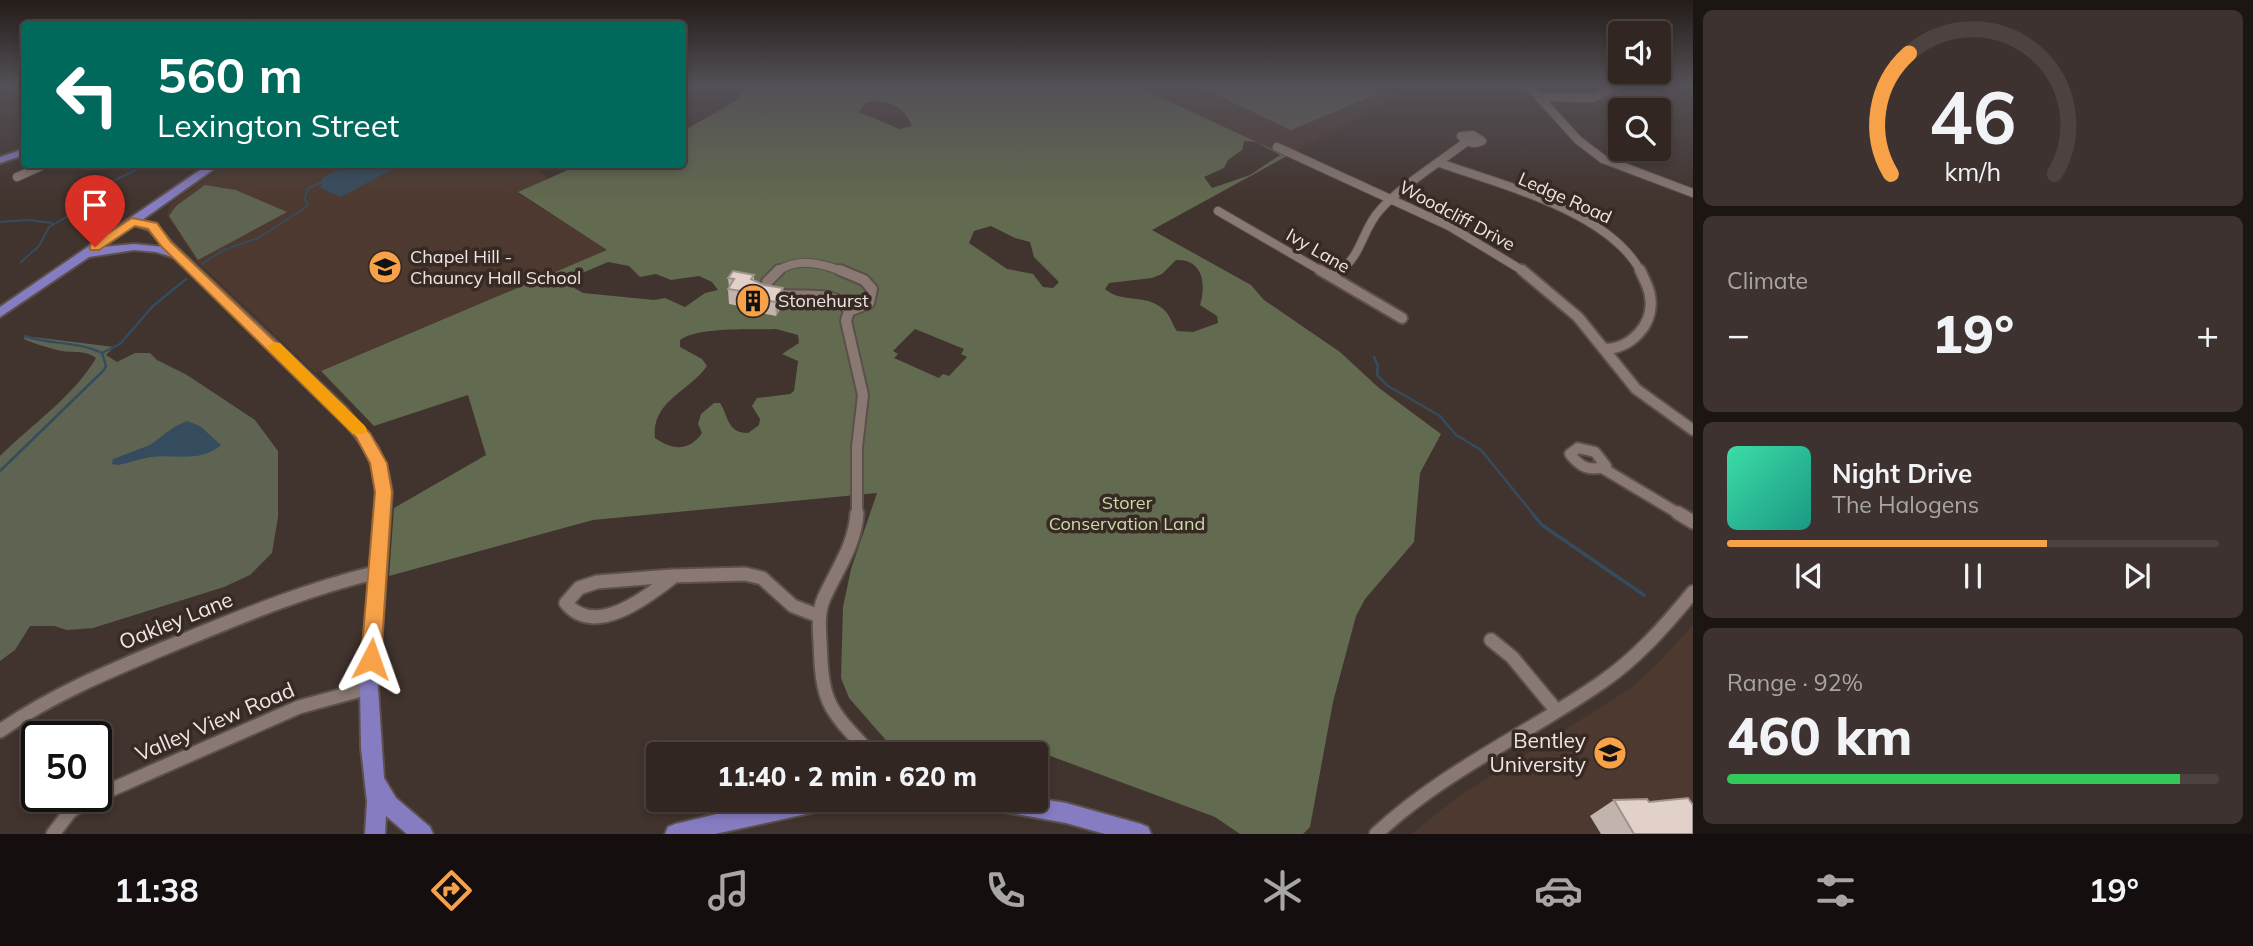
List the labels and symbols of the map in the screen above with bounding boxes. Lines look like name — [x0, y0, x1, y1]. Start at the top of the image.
street label: Ledge Road — [1515, 167, 1615, 228]
pin — [65, 175, 125, 247]
street label: Woodcliff Drive — [1395, 175, 1519, 256]
street label: Ivy Lane — [1282, 223, 1354, 278]
place label: Chapel Hill - Chauncy Hall School — [410, 245, 581, 289]
school or university icon: Chapel Hill - Chauncy Hall School — [366, 248, 404, 286]
building icon: Stonehurst — [734, 282, 772, 320]
place label: Stonehurst — [778, 289, 869, 312]
park label: Storer Conservation Land — [1049, 491, 1205, 535]
street label: Oakley Lane — [115, 585, 236, 655]
position arrow — [334, 622, 408, 696]
street label: Valley View Road — [131, 676, 298, 766]
speed limit sign: 50 — [21, 721, 112, 812]
place label: Bentley University — [1489, 727, 1586, 777]
school or university icon: Bentley University — [1591, 734, 1629, 772]

